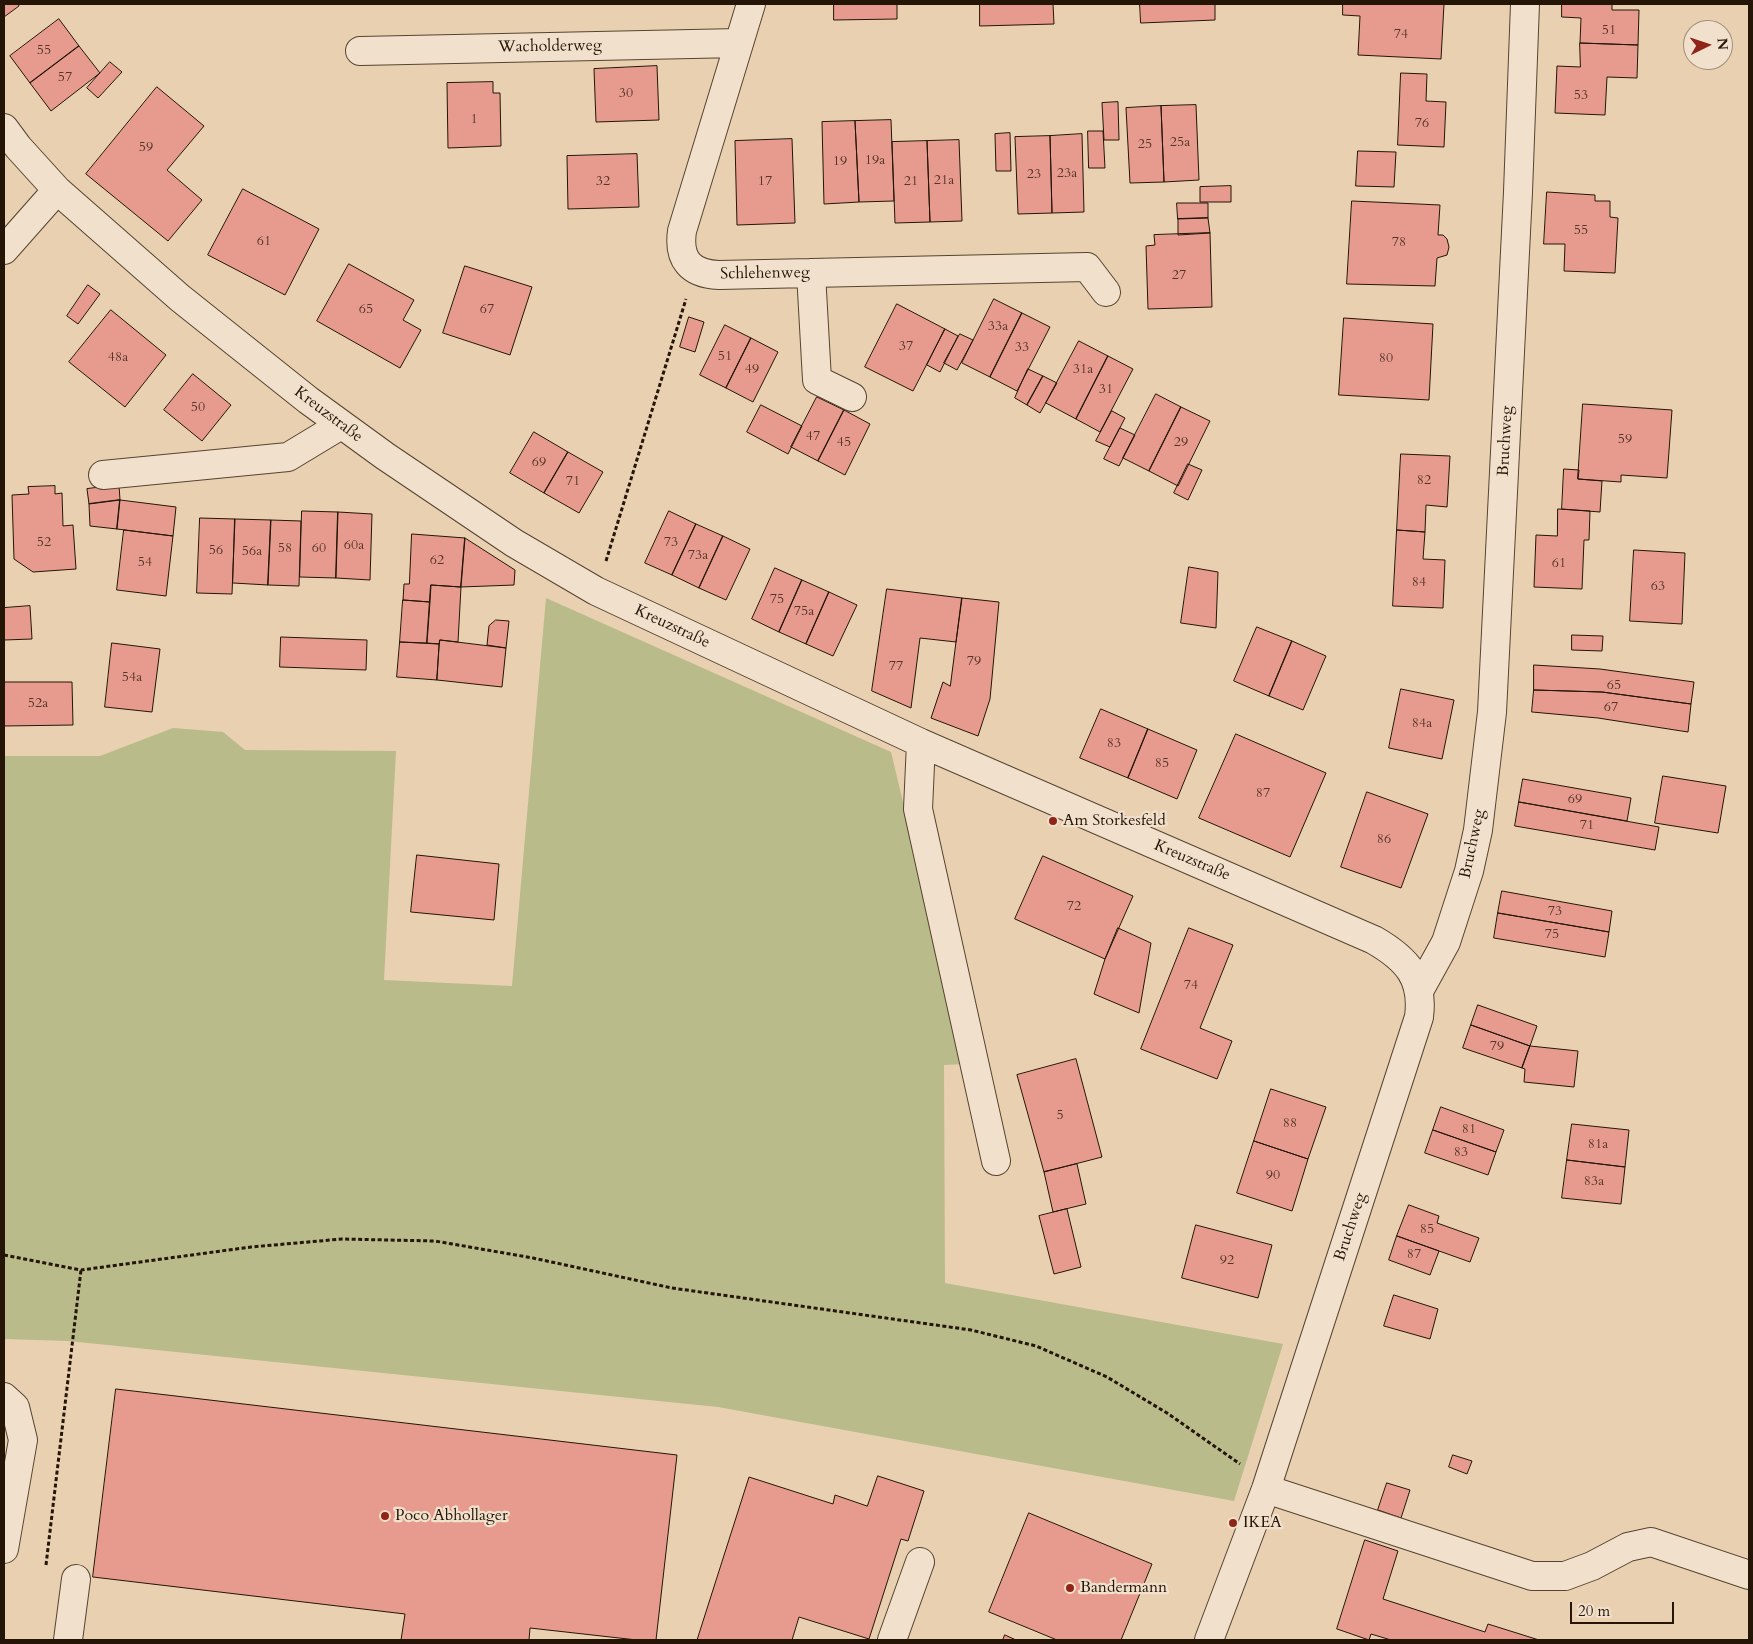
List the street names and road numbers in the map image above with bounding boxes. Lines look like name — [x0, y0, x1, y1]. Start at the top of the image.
street label: Wacholderweg — [498, 36, 602, 58]
street label: Schlehenweg — [720, 264, 810, 284]
street label: Kreuzstraße — [290, 383, 366, 447]
street label: Bruchweg — [1495, 405, 1517, 477]
street label: Kreuzstraße — [631, 601, 713, 653]
street label: Bruchweg — [1456, 807, 1490, 881]
street label: Kreuzstraße — [1151, 836, 1233, 886]
street label: Bruchweg — [1331, 1190, 1371, 1264]

